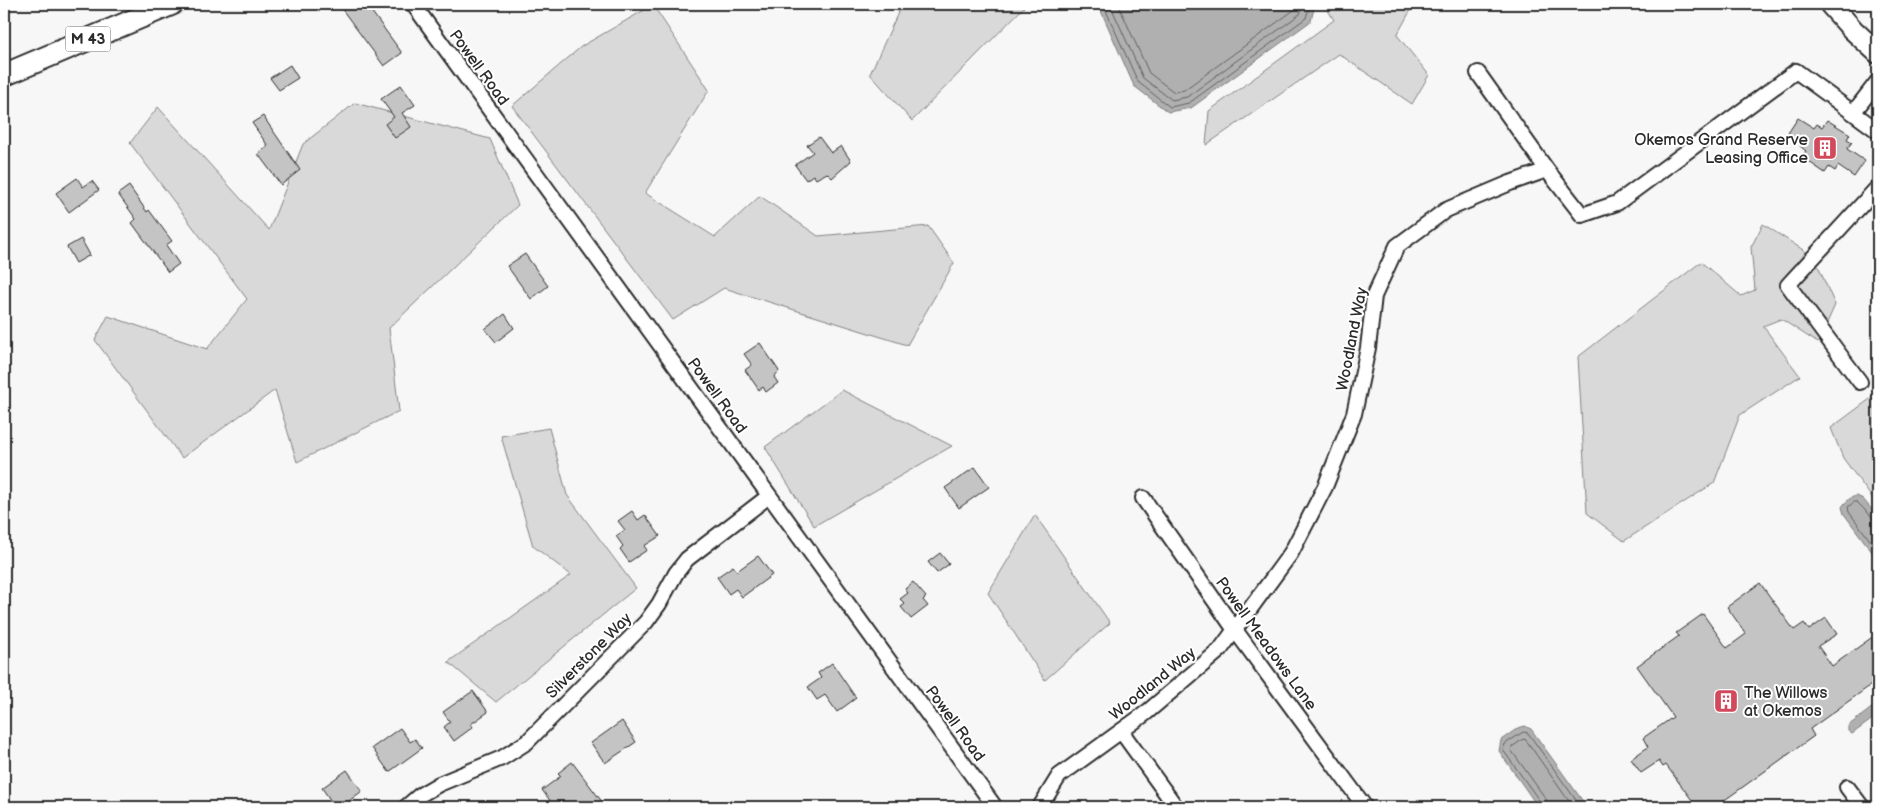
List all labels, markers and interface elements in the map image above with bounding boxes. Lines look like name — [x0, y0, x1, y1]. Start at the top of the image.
road number: M 43 — [66, 26, 110, 52]
street label: Powell Road — [445, 26, 513, 109]
place label: Okemos Grand Reserve Leasing Office — [1634, 131, 1809, 168]
building icon: Okemos Grand Reserve Leasing Office — [1812, 135, 1838, 161]
street label: Woodland Way — [1333, 285, 1372, 393]
street label: Powell Road — [683, 354, 751, 437]
street label: Powell Meadows Lane — [1211, 574, 1321, 715]
street label: Silverstone Way — [542, 609, 636, 703]
street label: Woodland Way — [1106, 643, 1200, 725]
street label: Powell Road — [921, 682, 989, 765]
place label: The Willows at Okemos — [1744, 684, 1828, 721]
building icon: The Willows at Okemos — [1713, 688, 1739, 714]

